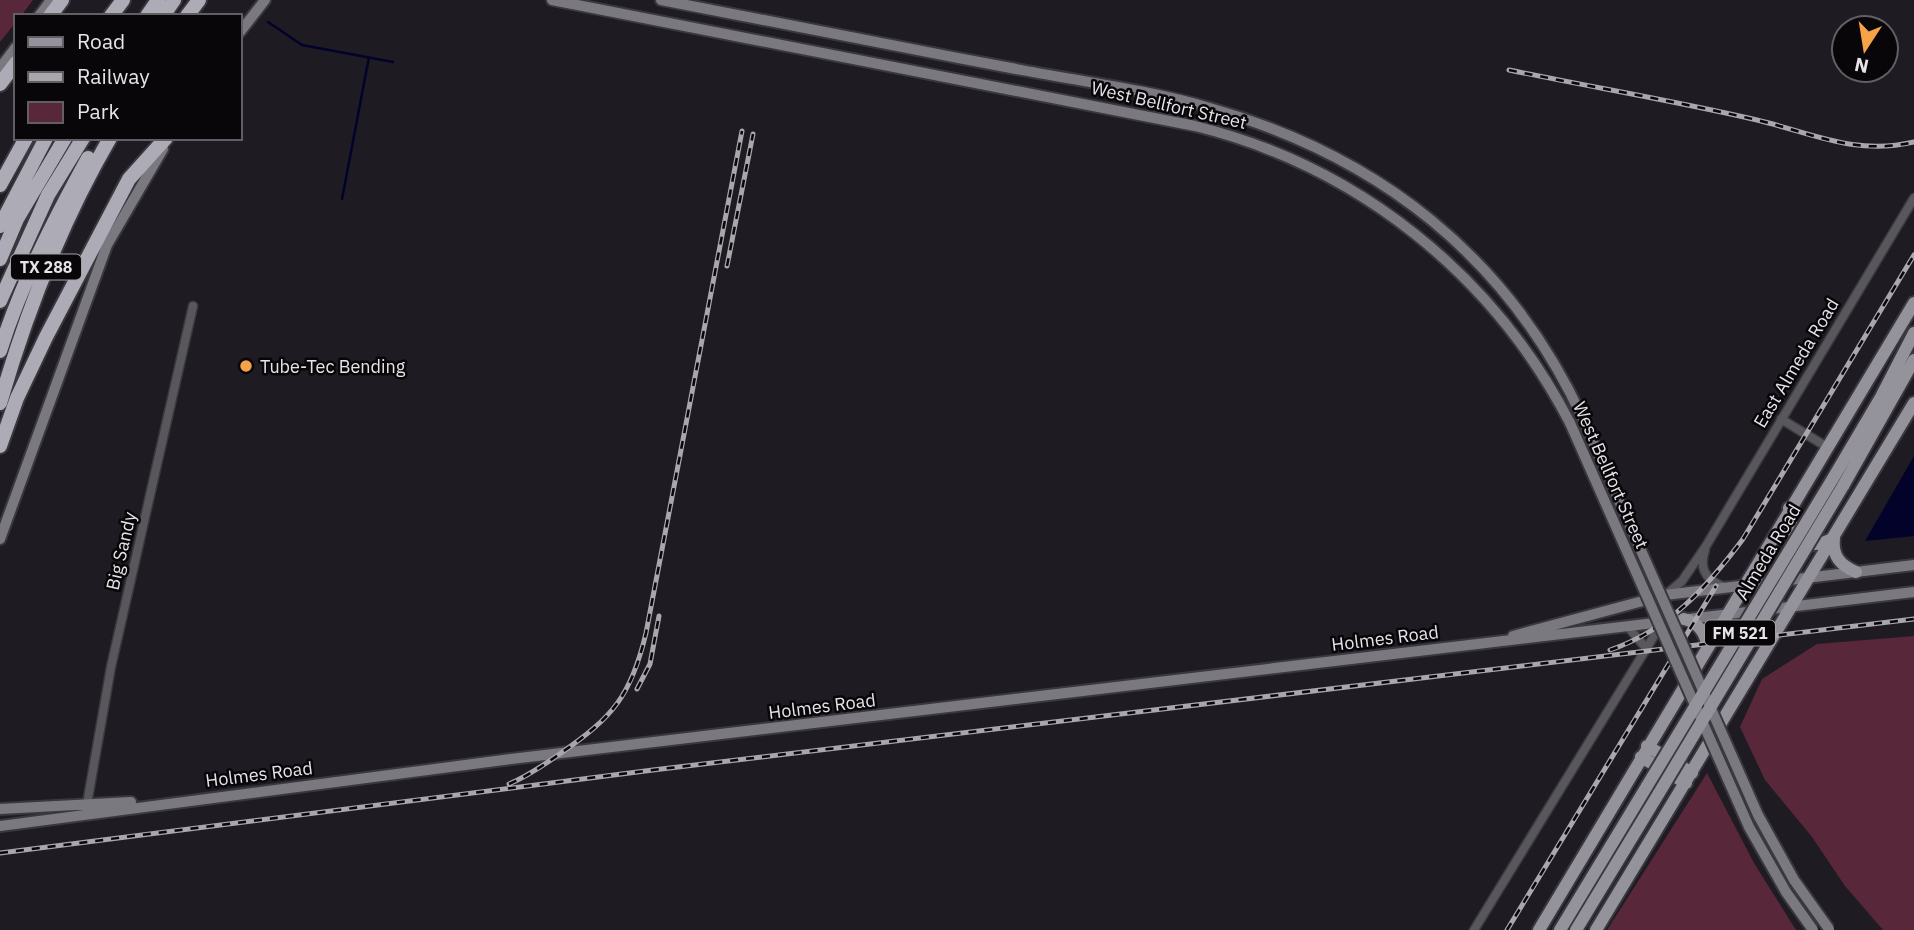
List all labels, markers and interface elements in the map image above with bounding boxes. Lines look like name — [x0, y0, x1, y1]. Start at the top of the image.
legend — [14, 14, 242, 140]
north arrow — [1830, 14, 1900, 84]
text: Road — [77, 27, 125, 55]
text: N — [1852, 52, 1871, 79]
text: Railway — [77, 62, 150, 90]
street label: West Bellfort Street — [1089, 76, 1249, 134]
text: Park — [77, 97, 120, 125]
road number: TX 288 — [11, 255, 81, 280]
street label: East Almeda Road — [1748, 294, 1844, 432]
place label: Tube-Tec Bending — [260, 355, 406, 378]
marker: Tube-Tec Bending — [238, 358, 254, 374]
street label: West Bellfort Street — [1568, 398, 1654, 552]
street label: Almeda Road — [1730, 500, 1806, 604]
street label: Big Sandy — [101, 510, 141, 592]
street label: Holmes Road — [1330, 620, 1440, 656]
road number: FM 521 — [1705, 620, 1775, 646]
street label: Holmes Road — [767, 688, 877, 724]
street label: Holmes Road — [204, 756, 314, 792]

